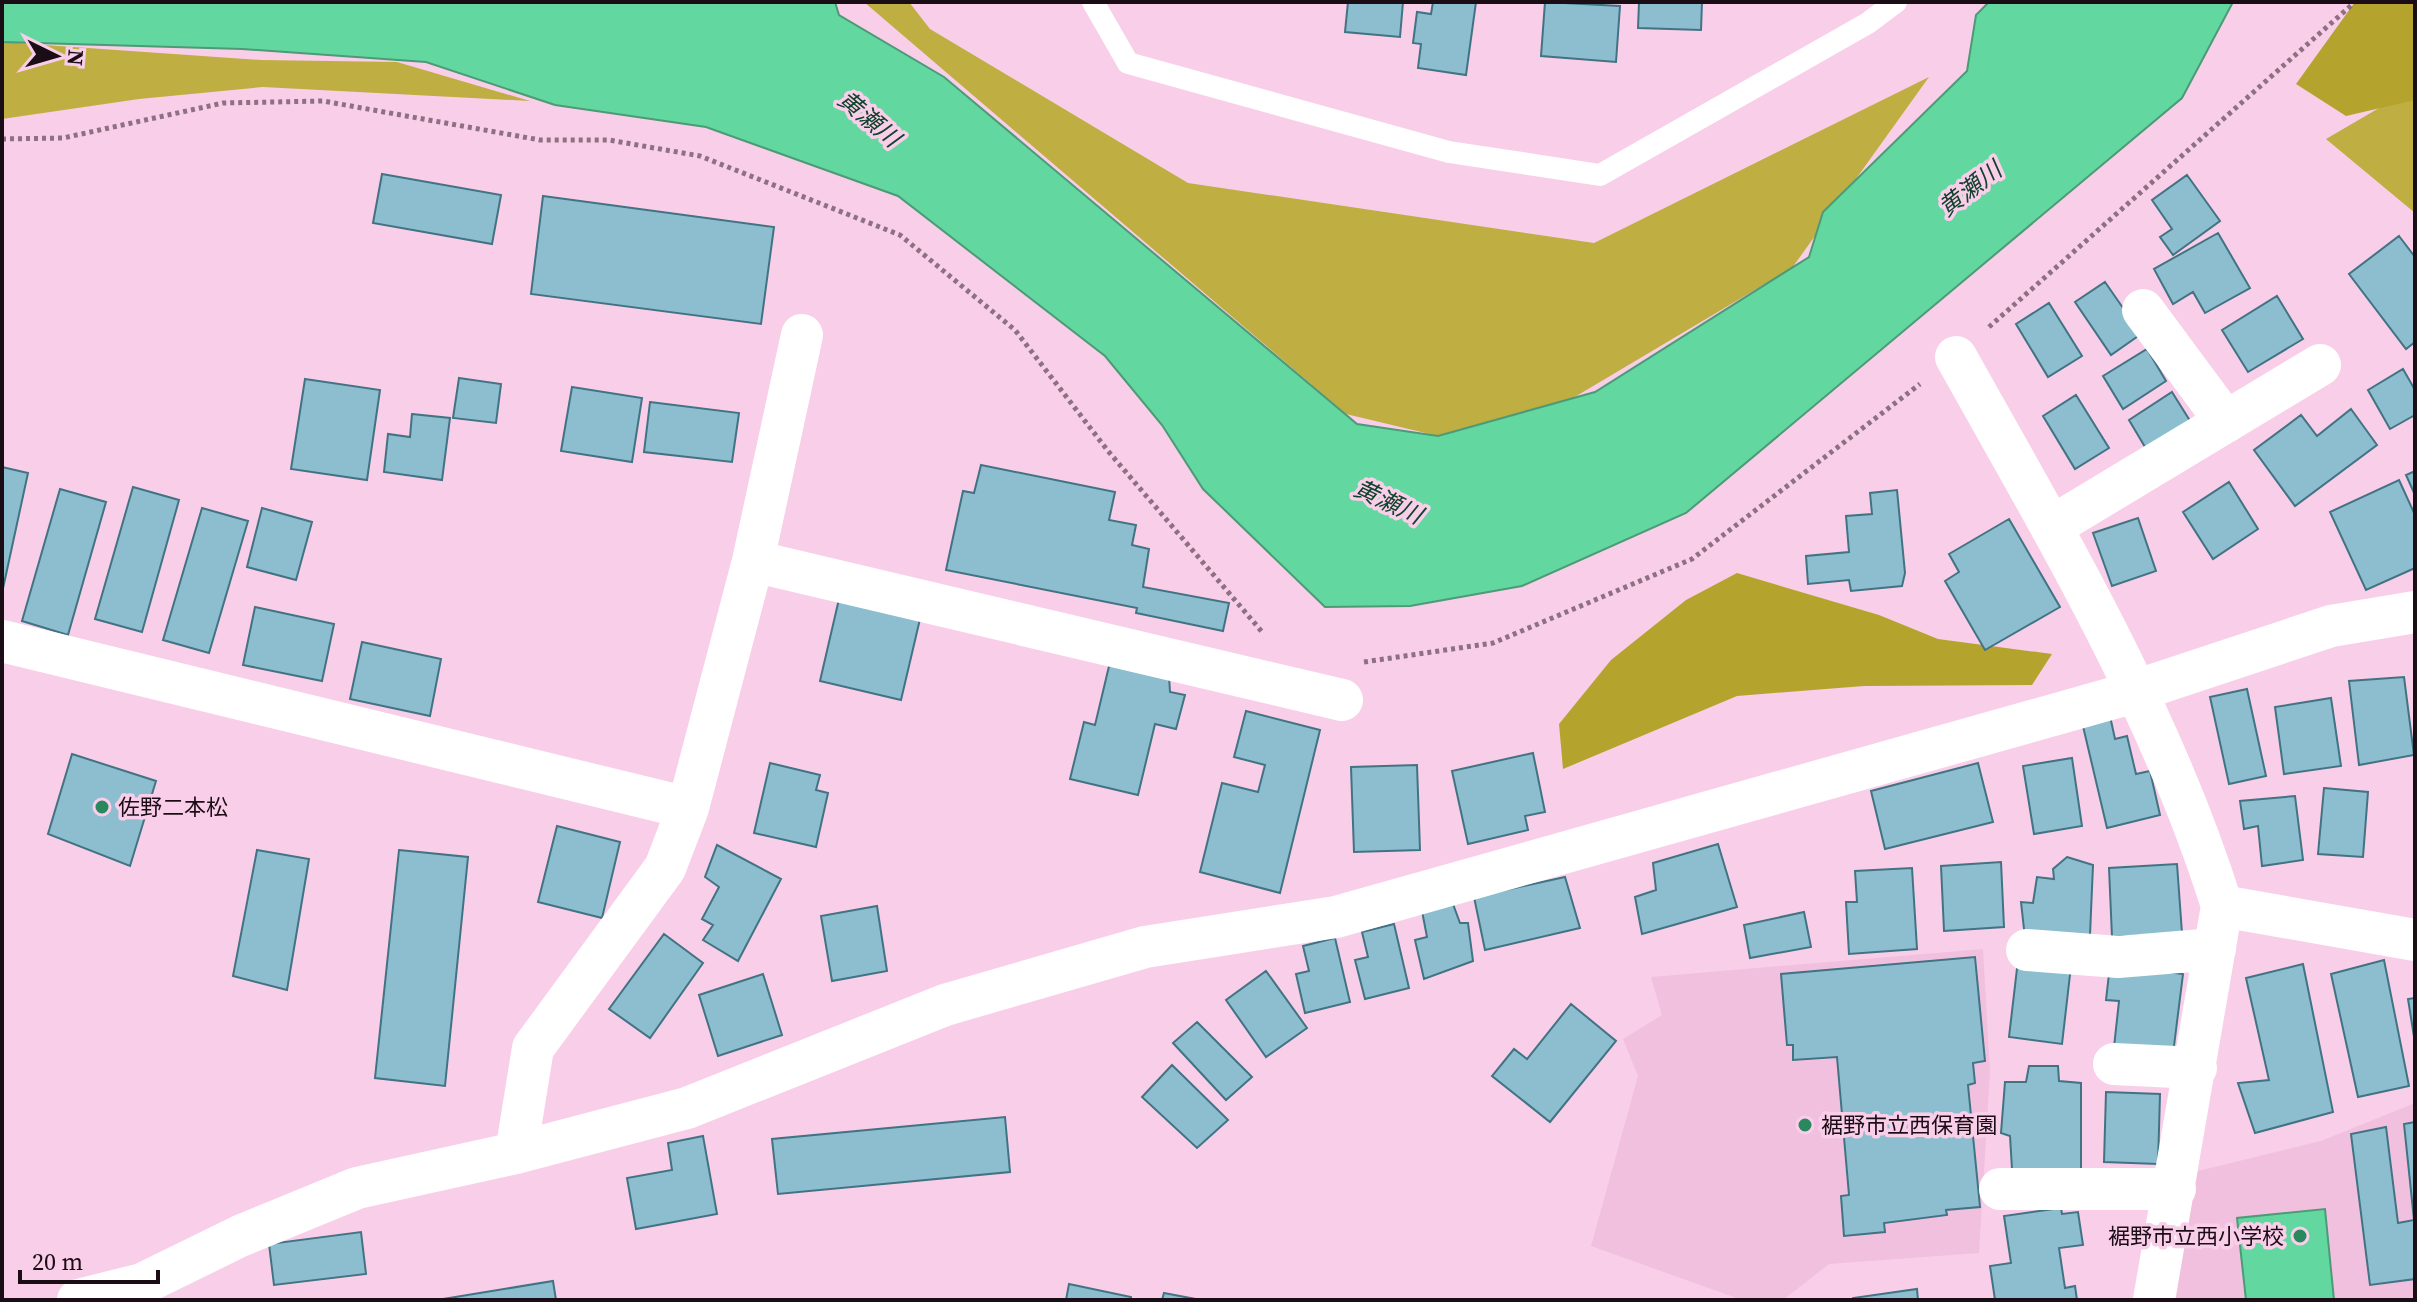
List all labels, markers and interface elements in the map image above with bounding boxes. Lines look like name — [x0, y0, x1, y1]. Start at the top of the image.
north arrow — [16, 16, 96, 96]
text: N — [60, 48, 92, 67]
water label: 黄瀬川 — [831, 83, 910, 156]
water label: 黄瀬川 — [1931, 152, 2011, 224]
water label: 黄瀬川 — [1349, 471, 1431, 533]
place label: 佐野二本松 — [118, 792, 228, 822]
marker: 佐野二本松 — [93, 798, 111, 816]
place label: 裾野市立西保育園 — [1821, 1110, 1997, 1140]
marker: 裾野市立西保育園 — [1796, 1116, 1814, 1134]
place label: 裾野市立西小学校 — [2108, 1221, 2284, 1251]
marker: 裾野市立西小学校 — [2291, 1227, 2309, 1245]
scale bar — [20, 1234, 158, 1284]
text: 20 m — [32, 1245, 83, 1278]

